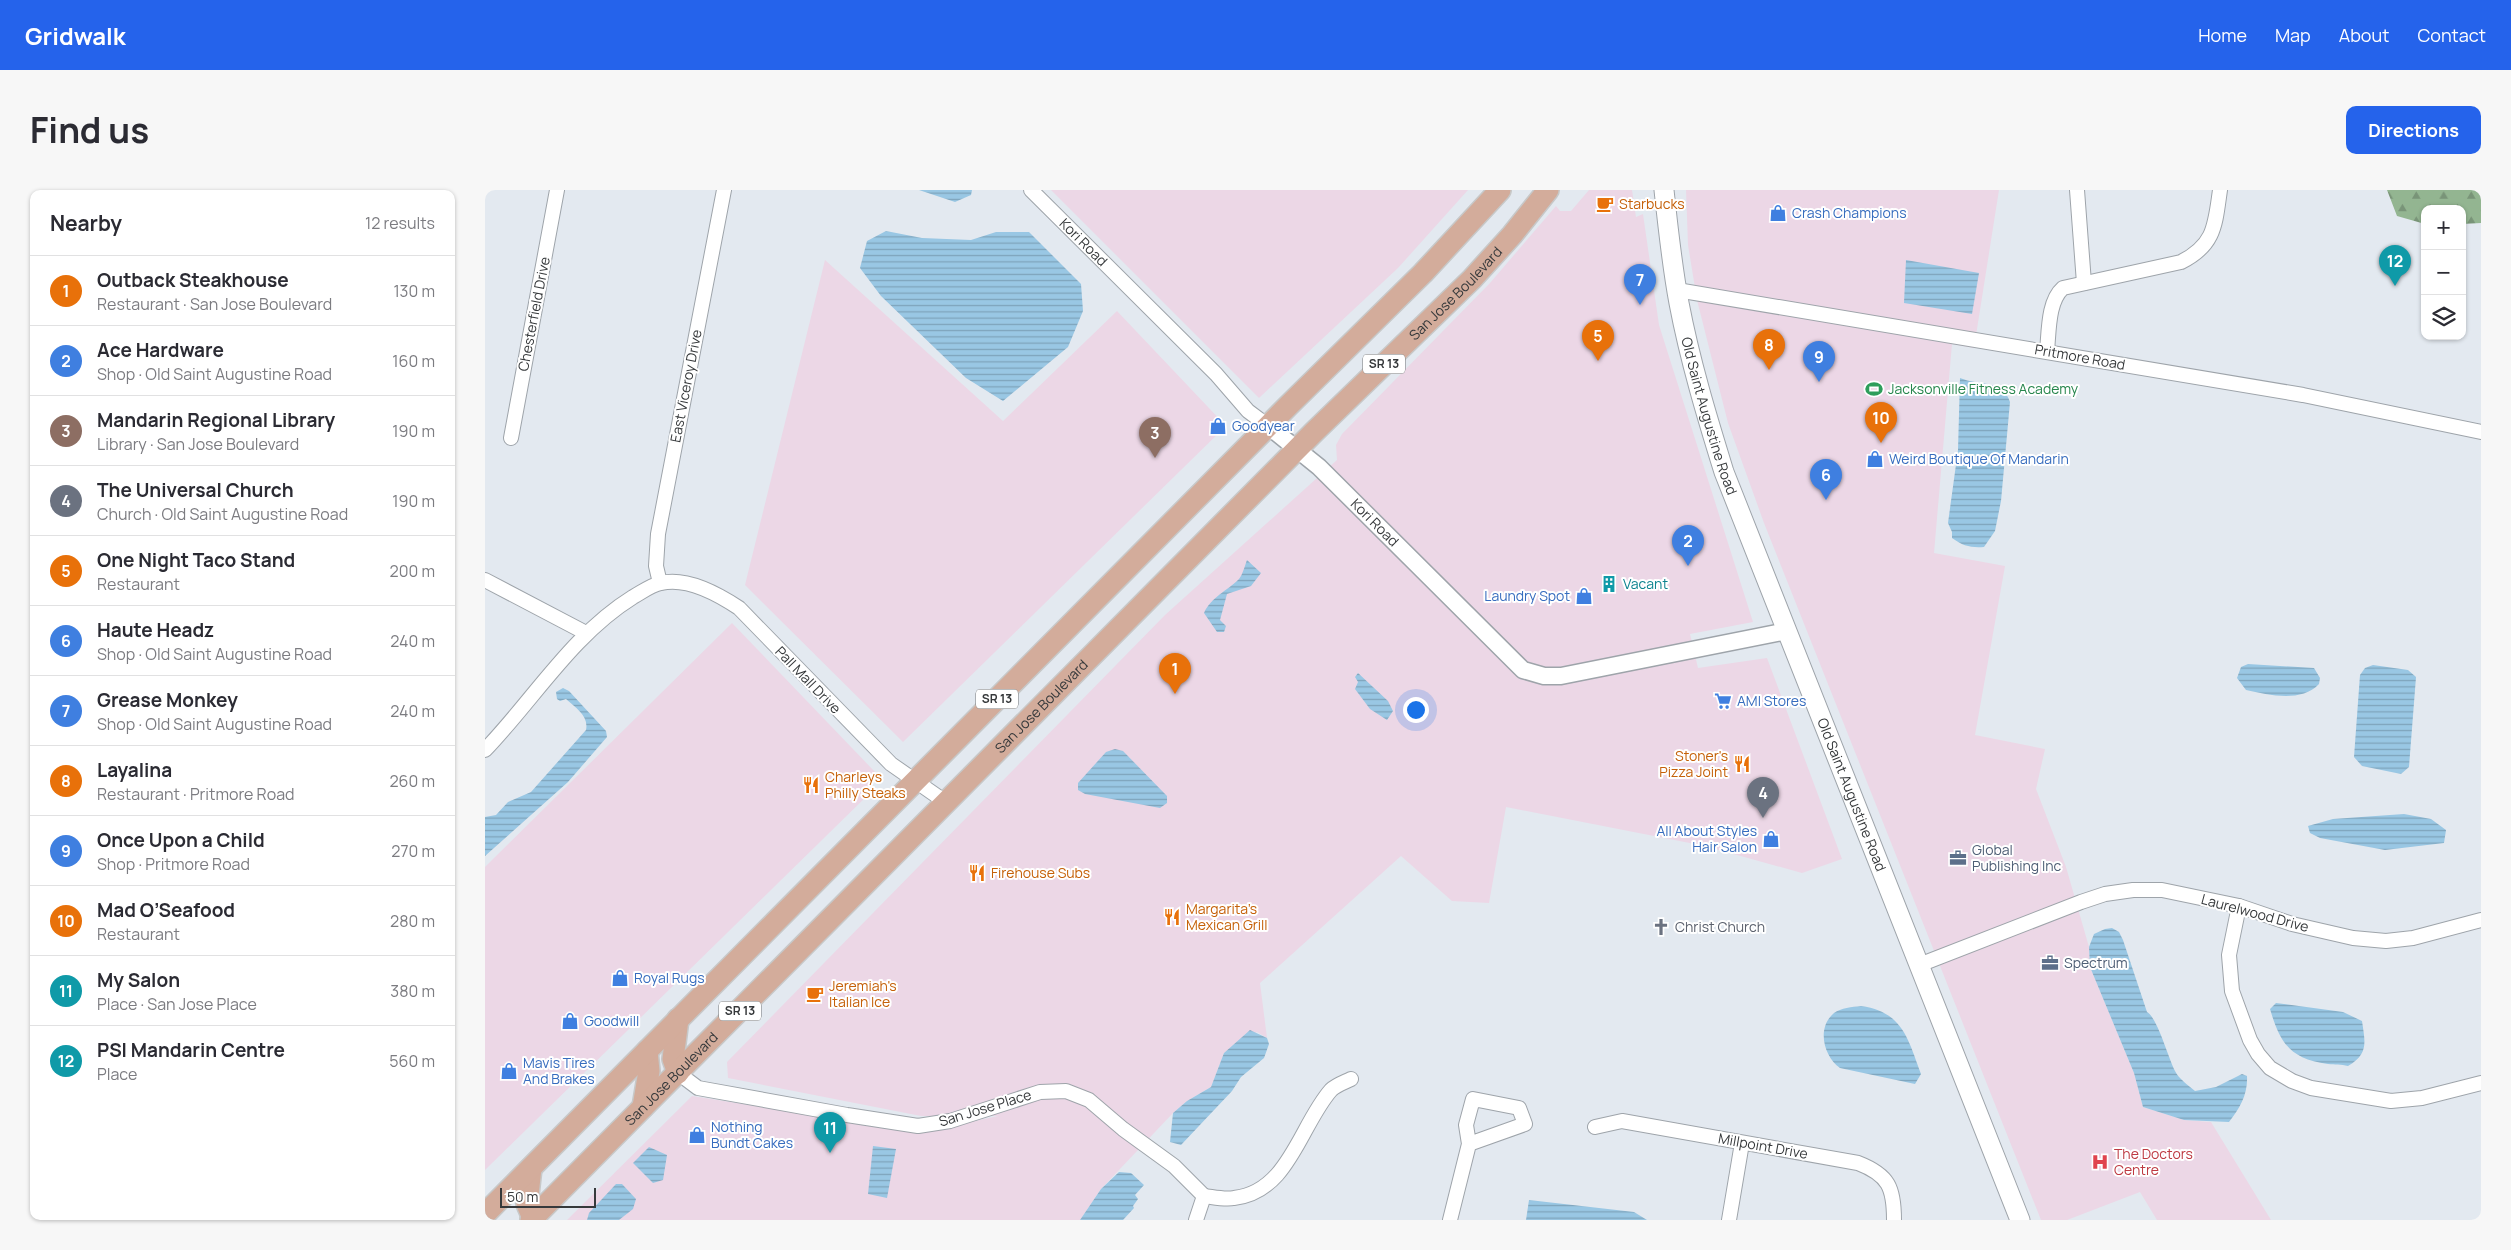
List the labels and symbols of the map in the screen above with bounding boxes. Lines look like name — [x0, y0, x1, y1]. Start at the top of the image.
cafe icon: Starbucks — [1595, 194, 1615, 214]
place label: Starbucks — [1619, 194, 1685, 213]
shop icon: Crash Champions — [1768, 203, 1788, 223]
place label: Crash Champions — [1792, 203, 1907, 222]
street label: Kori Road — [1056, 214, 1112, 270]
street label: San Jose Boulevard — [1405, 242, 1506, 344]
pin: 12 — [2379, 245, 2411, 286]
street label: Chesterfield Drive — [513, 255, 554, 373]
pin: 7 — [1624, 264, 1656, 305]
pin: 5 — [1582, 320, 1614, 361]
street label: East Viceroy Drive — [665, 328, 706, 444]
pin: 8 — [1753, 329, 1785, 370]
street label: Old Saint Augustine Road — [1677, 335, 1742, 497]
street label: Pritmore Road — [2033, 339, 2127, 374]
pin: 9 — [1803, 341, 1835, 382]
road number: SR 13 — [1363, 354, 1405, 373]
sports icon: Jacksonville Fitness Academy — [1864, 379, 1884, 399]
place label: Jacksonville Fitness Academy — [1888, 379, 2079, 398]
pin: 10 — [1865, 402, 1897, 443]
shop icon: Goodyear — [1208, 416, 1228, 436]
place label: Goodyear — [1232, 416, 1295, 435]
pin: 3 — [1139, 417, 1171, 458]
shop icon: Weird Boutique Of Mandarin — [1865, 449, 1885, 469]
place label: Weird Boutique Of Mandarin — [1889, 449, 2069, 468]
pin: 6 — [1810, 459, 1842, 500]
street label: Kori Road — [1347, 494, 1403, 550]
pin: 2 — [1672, 525, 1704, 566]
building icon: Vacant — [1599, 574, 1619, 594]
place label: Vacant — [1623, 574, 1668, 593]
place label: Laundry Spot — [1484, 586, 1570, 605]
shop icon: Laundry Spot — [1574, 586, 1594, 606]
street label: Pall Mall Drive — [771, 642, 845, 717]
pin: 1 — [1159, 653, 1191, 694]
street label: San Jose Boulevard — [990, 655, 1092, 757]
road number: SR 13 — [976, 689, 1018, 708]
supermarket icon: AMI Stores — [1713, 691, 1733, 711]
place label: AMI Stores — [1737, 691, 1806, 710]
your location — [1403, 697, 1429, 723]
street label: Old Saint Augustine Road — [1813, 715, 1891, 874]
place label: Stoner's Pizza Joint — [1659, 746, 1728, 781]
restaurant icon: Stoner's Pizza Joint — [1732, 754, 1752, 774]
place label: Charleys Philly Steaks — [825, 767, 906, 802]
restaurant icon: Charleys Philly Steaks — [801, 775, 821, 795]
pin: 4 — [1747, 777, 1779, 818]
place label: All About Styles Hair Salon — [1656, 821, 1757, 856]
shop icon: All About Styles Hair Salon — [1761, 829, 1781, 849]
place label: Global Publishing Inc — [1972, 840, 2061, 875]
office icon: Global Publishing Inc — [1948, 848, 1968, 868]
restaurant icon: Firehouse Subs — [967, 863, 987, 883]
place label: Firehouse Subs — [991, 863, 1090, 882]
street label: Laurelwood Drive — [2199, 889, 2311, 936]
place label: Margarita’s Mexican Grill — [1186, 899, 1268, 934]
restaurant icon: Margarita’s Mexican Grill — [1162, 907, 1182, 927]
church icon: Christ Church — [1651, 917, 1671, 937]
place label: Christ Church — [1675, 917, 1765, 936]
office icon: Spectrum — [2040, 953, 2060, 973]
place label: Spectrum — [2064, 953, 2128, 972]
shop icon: Royal Rugs — [610, 968, 630, 988]
place label: Royal Rugs — [634, 968, 705, 987]
place label: Jeremiah's Italian Ice — [829, 976, 897, 1011]
cafe icon: Jeremiah's Italian Ice — [805, 984, 825, 1004]
road number: SR 13 — [719, 1001, 761, 1020]
shop icon: Goodwill — [560, 1011, 580, 1031]
place label: Goodwill — [584, 1011, 639, 1030]
street label: San Jose Boulevard — [620, 1028, 722, 1129]
place label: Mavis Tires And Brakes — [523, 1053, 595, 1088]
shop icon: Mavis Tires And Brakes — [499, 1061, 519, 1081]
street label: San Jose Place — [936, 1084, 1033, 1131]
pin: 11 — [814, 1112, 846, 1153]
place label: Nothing Bundt Cakes — [711, 1117, 793, 1152]
shop icon: Nothing Bundt Cakes — [687, 1125, 707, 1145]
street label: Millpoint Drive — [1717, 1128, 1809, 1163]
place label: The Doctors Centre — [2114, 1144, 2193, 1179]
hospital icon: The Doctors Centre — [2090, 1152, 2110, 1172]
scale bar — [500, 1185, 596, 1208]

